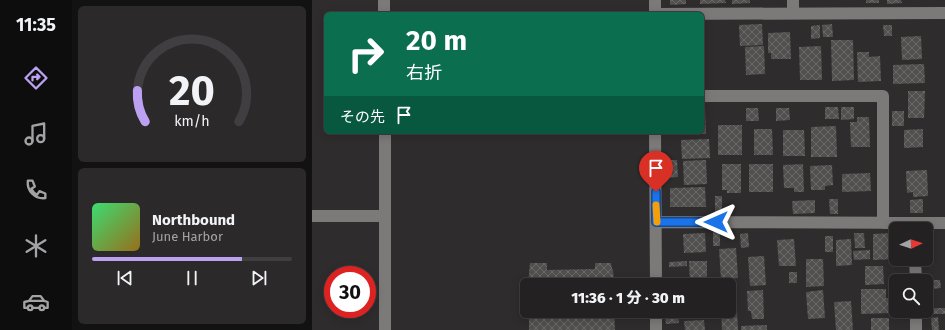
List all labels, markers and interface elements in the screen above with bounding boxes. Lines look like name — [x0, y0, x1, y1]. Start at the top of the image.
text: 11:35 — [16, 14, 56, 36]
text: 20 m — [406, 24, 467, 57]
icon: right — [340, 28, 392, 80]
text: 右折 — [406, 62, 442, 84]
icon: directions — [22, 64, 50, 92]
text: 20 — [169, 66, 215, 116]
icon: arrive — [393, 104, 415, 126]
text: その先 — [340, 108, 385, 126]
text: km/h — [174, 113, 210, 130]
icon: music — [22, 120, 50, 148]
pin — [639, 151, 673, 192]
icon: arrive — [645, 157, 667, 179]
icon: phone — [22, 176, 50, 204]
position arrow — [695, 201, 737, 243]
text: Northbound — [152, 211, 235, 229]
north arrow — [889, 222, 933, 266]
map controls — [889, 222, 933, 318]
text: June Harbor — [152, 229, 223, 244]
icon: climate — [22, 232, 50, 260]
speed limit sign: 30 — [324, 266, 376, 318]
icon: previous — [114, 267, 136, 289]
icon: pause — [181, 267, 203, 289]
icon: next — [248, 267, 270, 289]
button: search — [889, 274, 933, 318]
icon: car — [22, 288, 50, 316]
text: 11:36 · 1 分 · 30 m — [571, 289, 685, 307]

